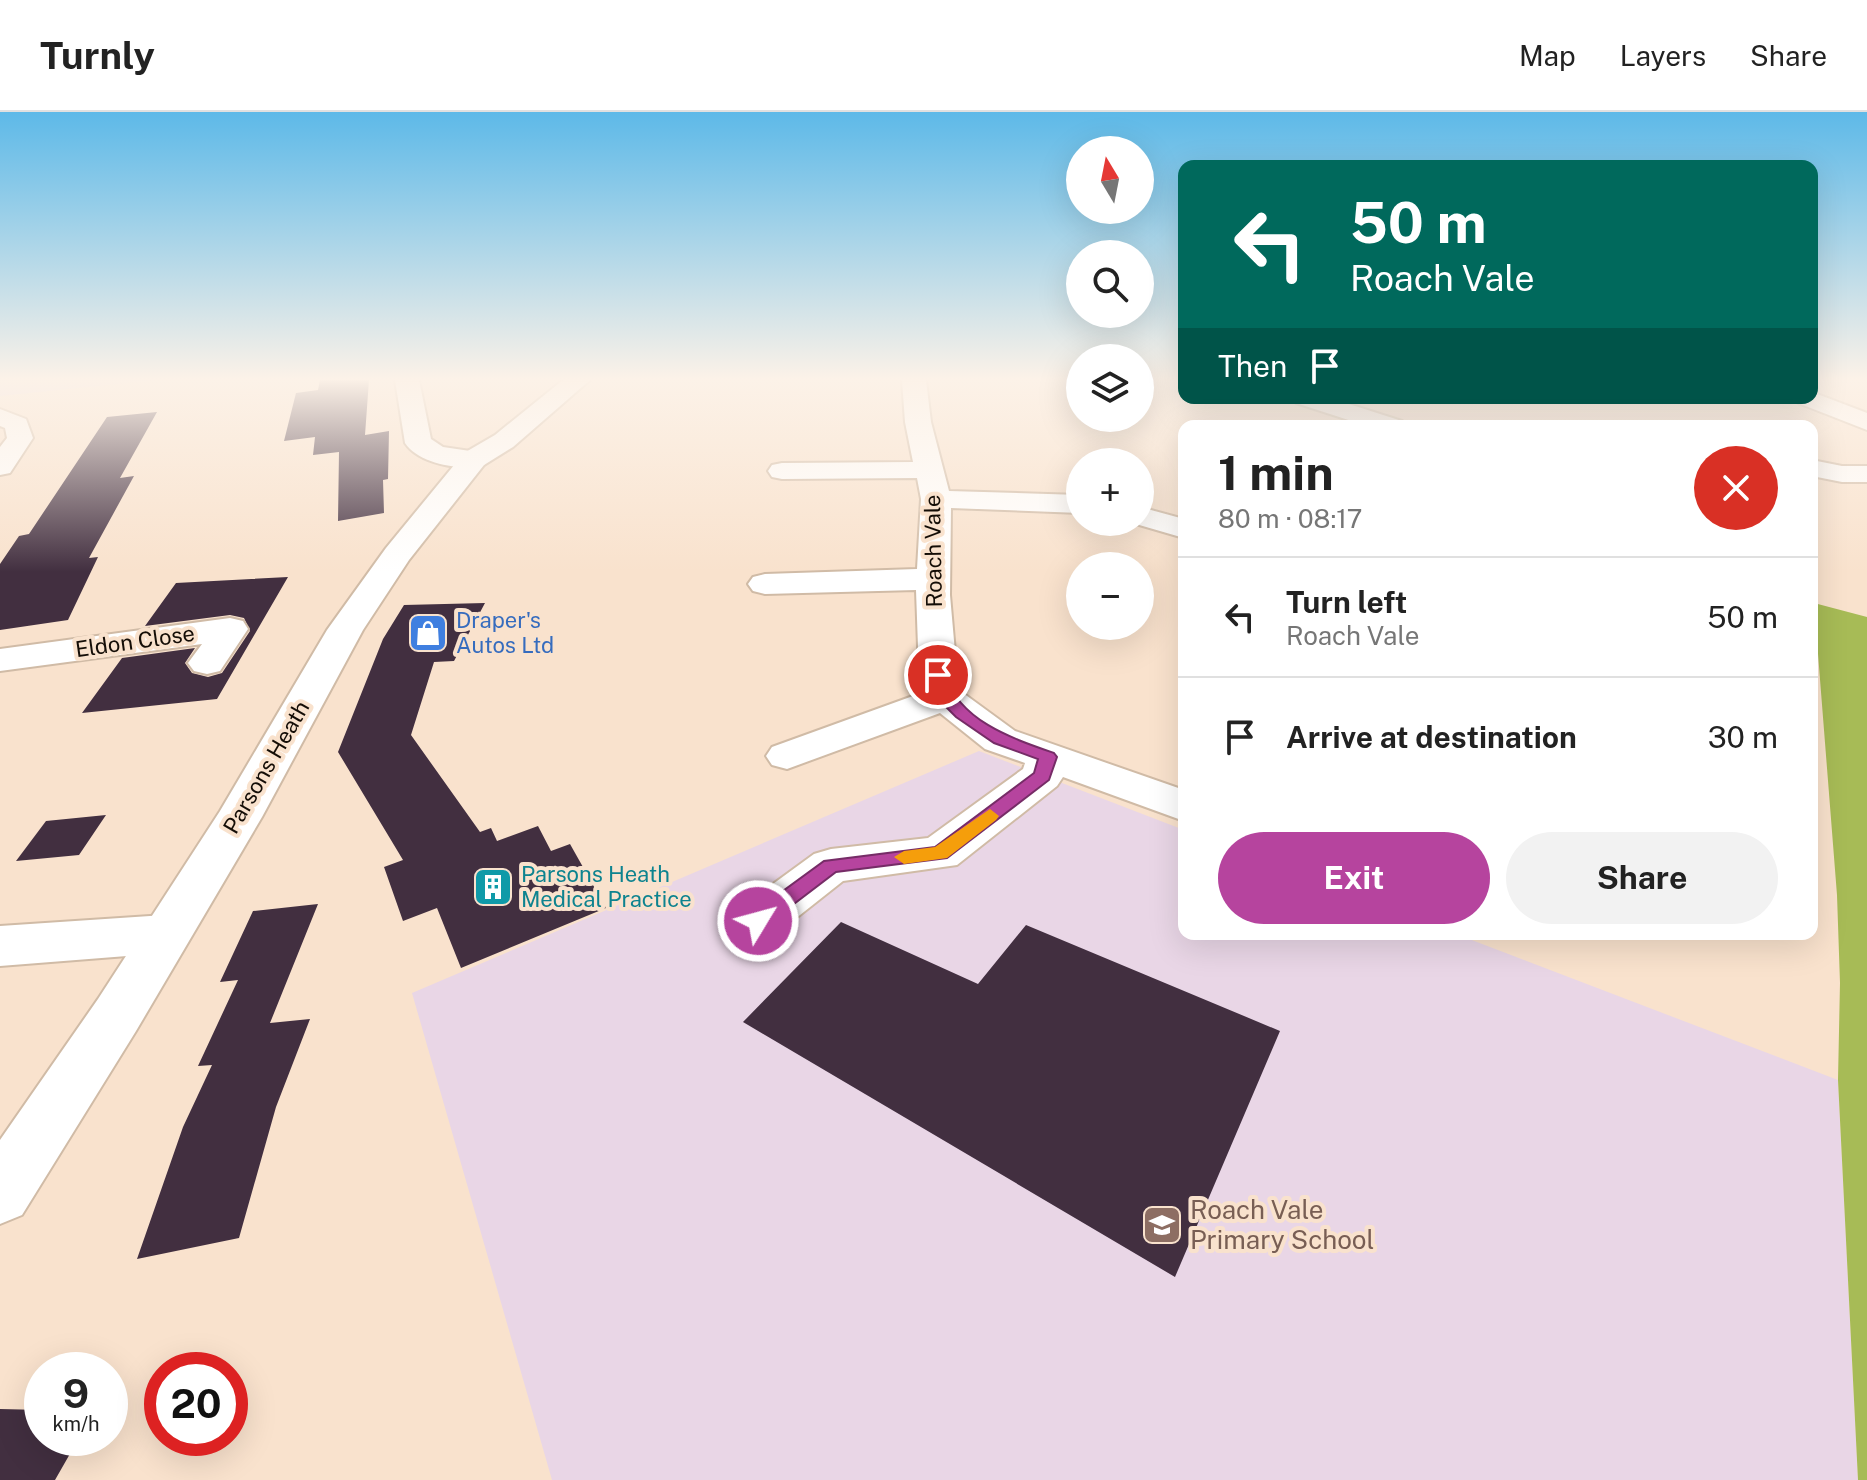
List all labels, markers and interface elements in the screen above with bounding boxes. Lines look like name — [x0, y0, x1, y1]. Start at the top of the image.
text: Turnly — [40, 33, 155, 78]
text: Map — [1519, 39, 1576, 72]
text: Layers — [1620, 39, 1706, 72]
text: Share — [1750, 39, 1827, 72]
north arrow — [1066, 136, 1154, 224]
map controls — [1066, 136, 1154, 640]
text: 50 m — [1350, 190, 1487, 256]
icon: left — [1218, 192, 1322, 296]
button: search — [1066, 240, 1154, 328]
text: Roach Vale — [1350, 257, 1535, 299]
button: layers — [1066, 344, 1154, 432]
icon: arrive — [1303, 344, 1347, 388]
text: Then — [1218, 348, 1287, 384]
text: 1 min — [1218, 444, 1334, 501]
button: close — [1694, 446, 1778, 530]
button: + — [1066, 448, 1154, 536]
street label: Roach Vale — [919, 494, 947, 608]
text: 80 m · 08:17 — [1218, 503, 1362, 534]
button: − — [1066, 552, 1154, 640]
text: Turn left — [1286, 584, 1407, 620]
icon: left — [1218, 595, 1262, 639]
text: 50 m — [1707, 599, 1778, 635]
place label: Draper's Autos Ltd — [456, 607, 554, 658]
shop icon: Draper's Autos Ltd — [407, 612, 449, 654]
street label: Eldon Close — [74, 620, 196, 662]
text: Roach Vale — [1286, 620, 1419, 651]
pin — [904, 641, 972, 709]
icon: arrive — [916, 653, 960, 697]
street label: Parsons Heath — [217, 696, 315, 838]
icon: arrive — [1218, 715, 1262, 759]
text: Arrive at destination — [1286, 719, 1577, 755]
text: 30 m — [1708, 719, 1778, 755]
button: Exit — [1218, 832, 1490, 924]
button: Share — [1506, 832, 1778, 924]
place label: Parsons Heath Medical Practice — [521, 861, 692, 912]
building icon: Parsons Heath Medical Practice — [472, 866, 514, 908]
position arrow — [716, 879, 800, 963]
place label: Roach Vale Primary School — [1190, 1194, 1374, 1255]
school or university icon: Roach Vale Primary School — [1141, 1204, 1183, 1246]
speed limit sign: 20 — [144, 1352, 248, 1456]
text: 9 — [63, 1370, 89, 1417]
text: km/h — [52, 1412, 100, 1436]

